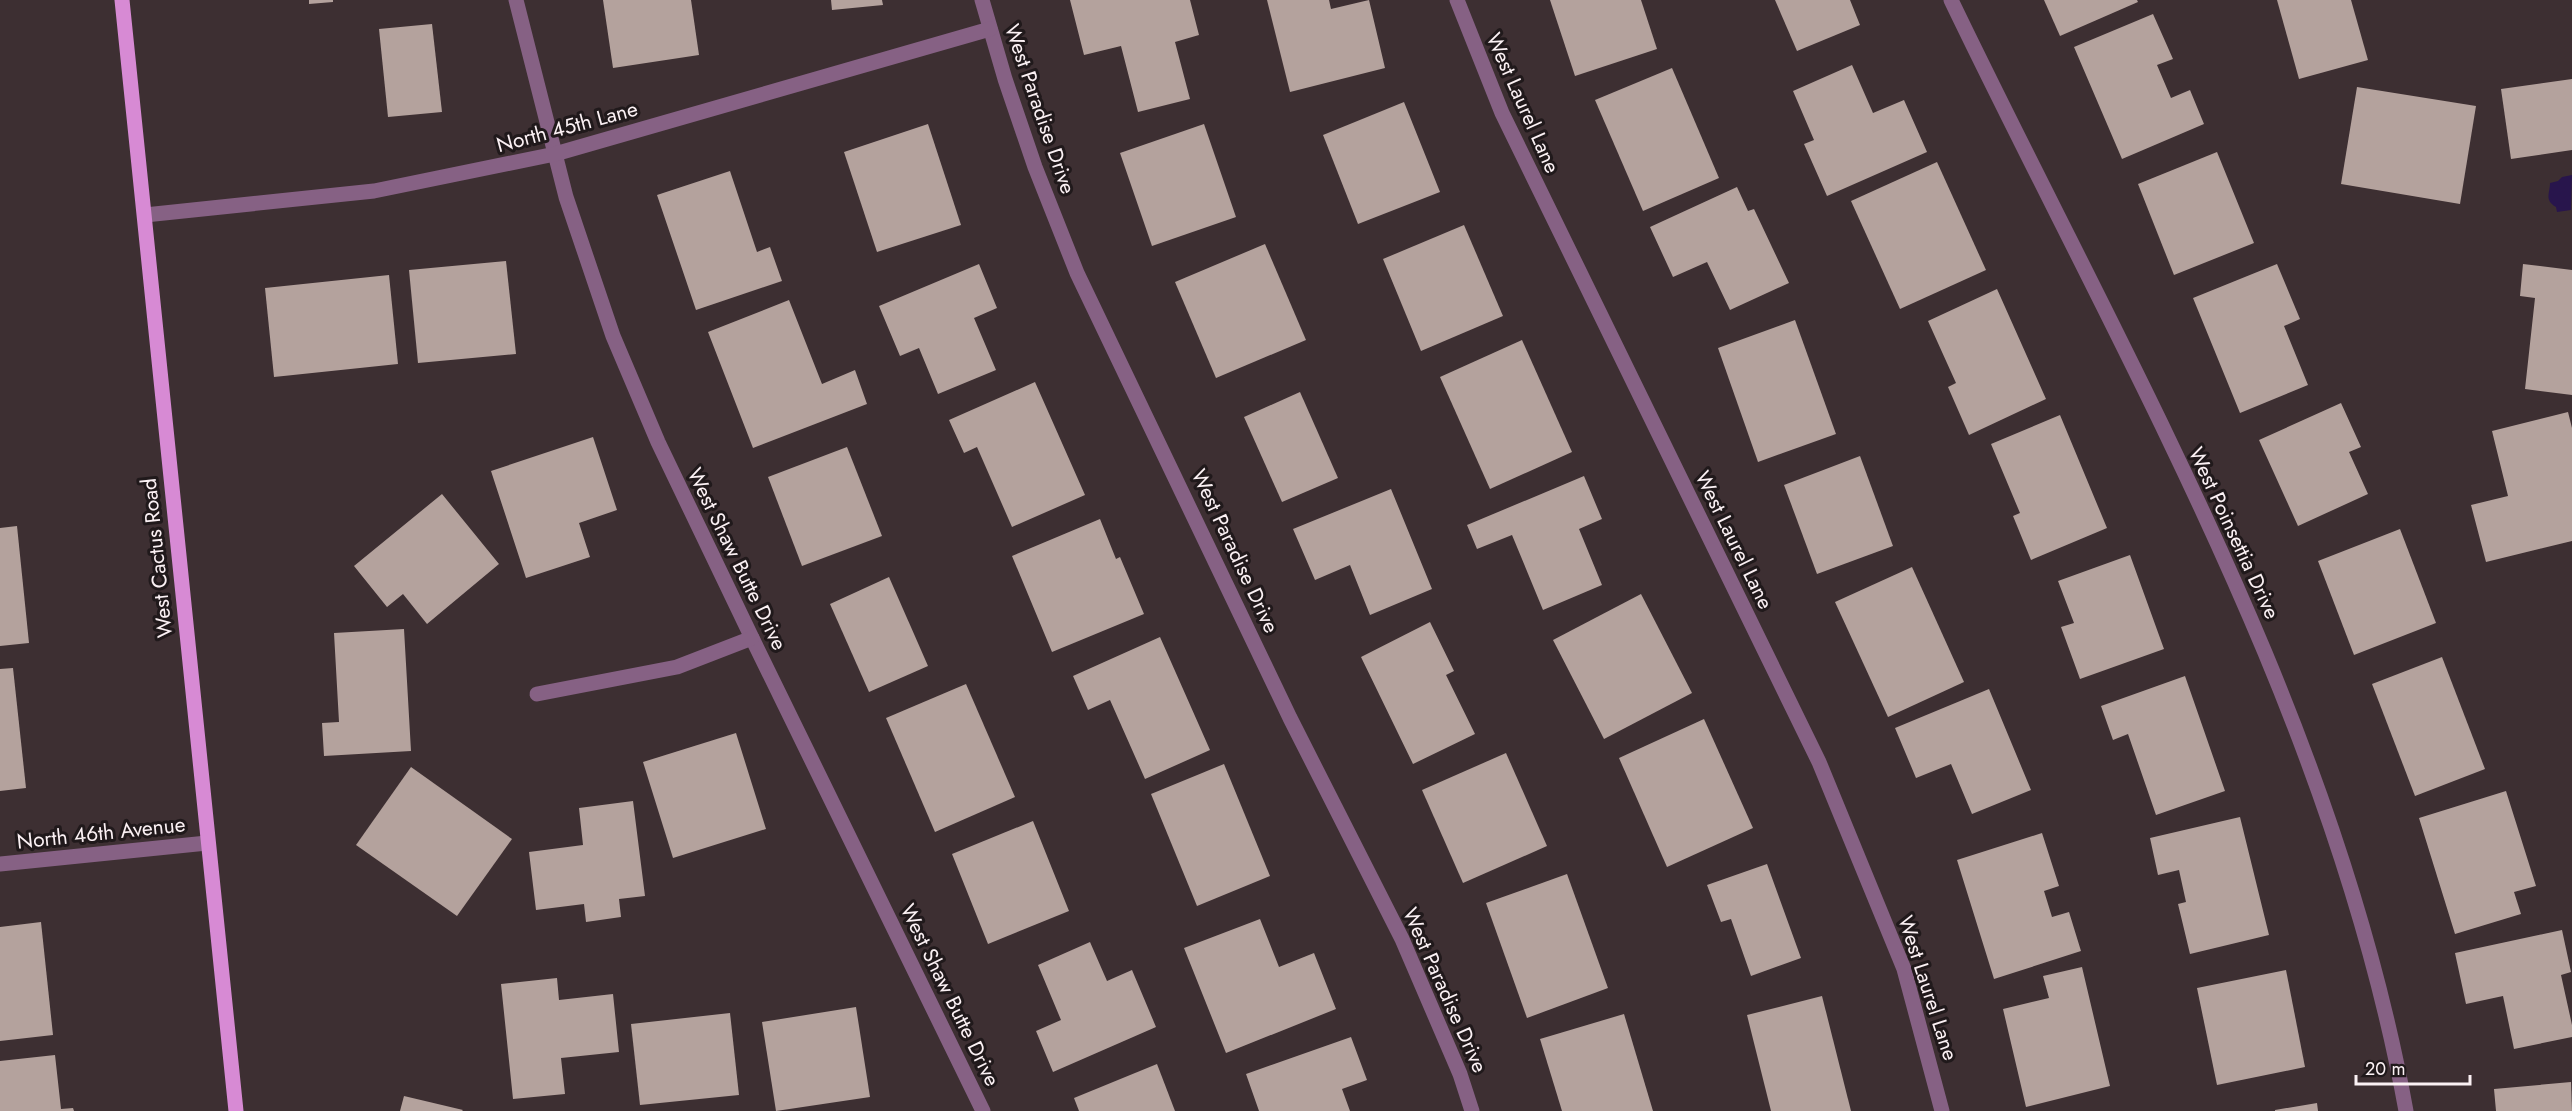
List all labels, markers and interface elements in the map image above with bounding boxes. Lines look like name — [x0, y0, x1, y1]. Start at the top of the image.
street label: West Paradise Drive — [997, 20, 1083, 198]
street label: West Laurel Lane — [1479, 28, 1567, 178]
street label: North 45th Lane — [493, 94, 641, 160]
street label: West Poinsettia Drive — [2181, 442, 2287, 624]
street label: West Shaw Butte Drive — [680, 463, 794, 655]
street label: West Paradise Drive — [1184, 464, 1286, 638]
street label: West Laurel Lane — [1688, 466, 1781, 614]
street label: West Cactus Road — [134, 477, 180, 639]
street label: North 46th Avenue — [15, 809, 187, 857]
street label: West Shaw Butte Drive — [893, 899, 1007, 1091]
street label: West Paradise Drive — [1395, 903, 1495, 1077]
street label: West Laurel Lane — [1890, 912, 1966, 1064]
scale bar — [2356, 1048, 2470, 1086]
text: 20 m — [2365, 1056, 2405, 1082]

